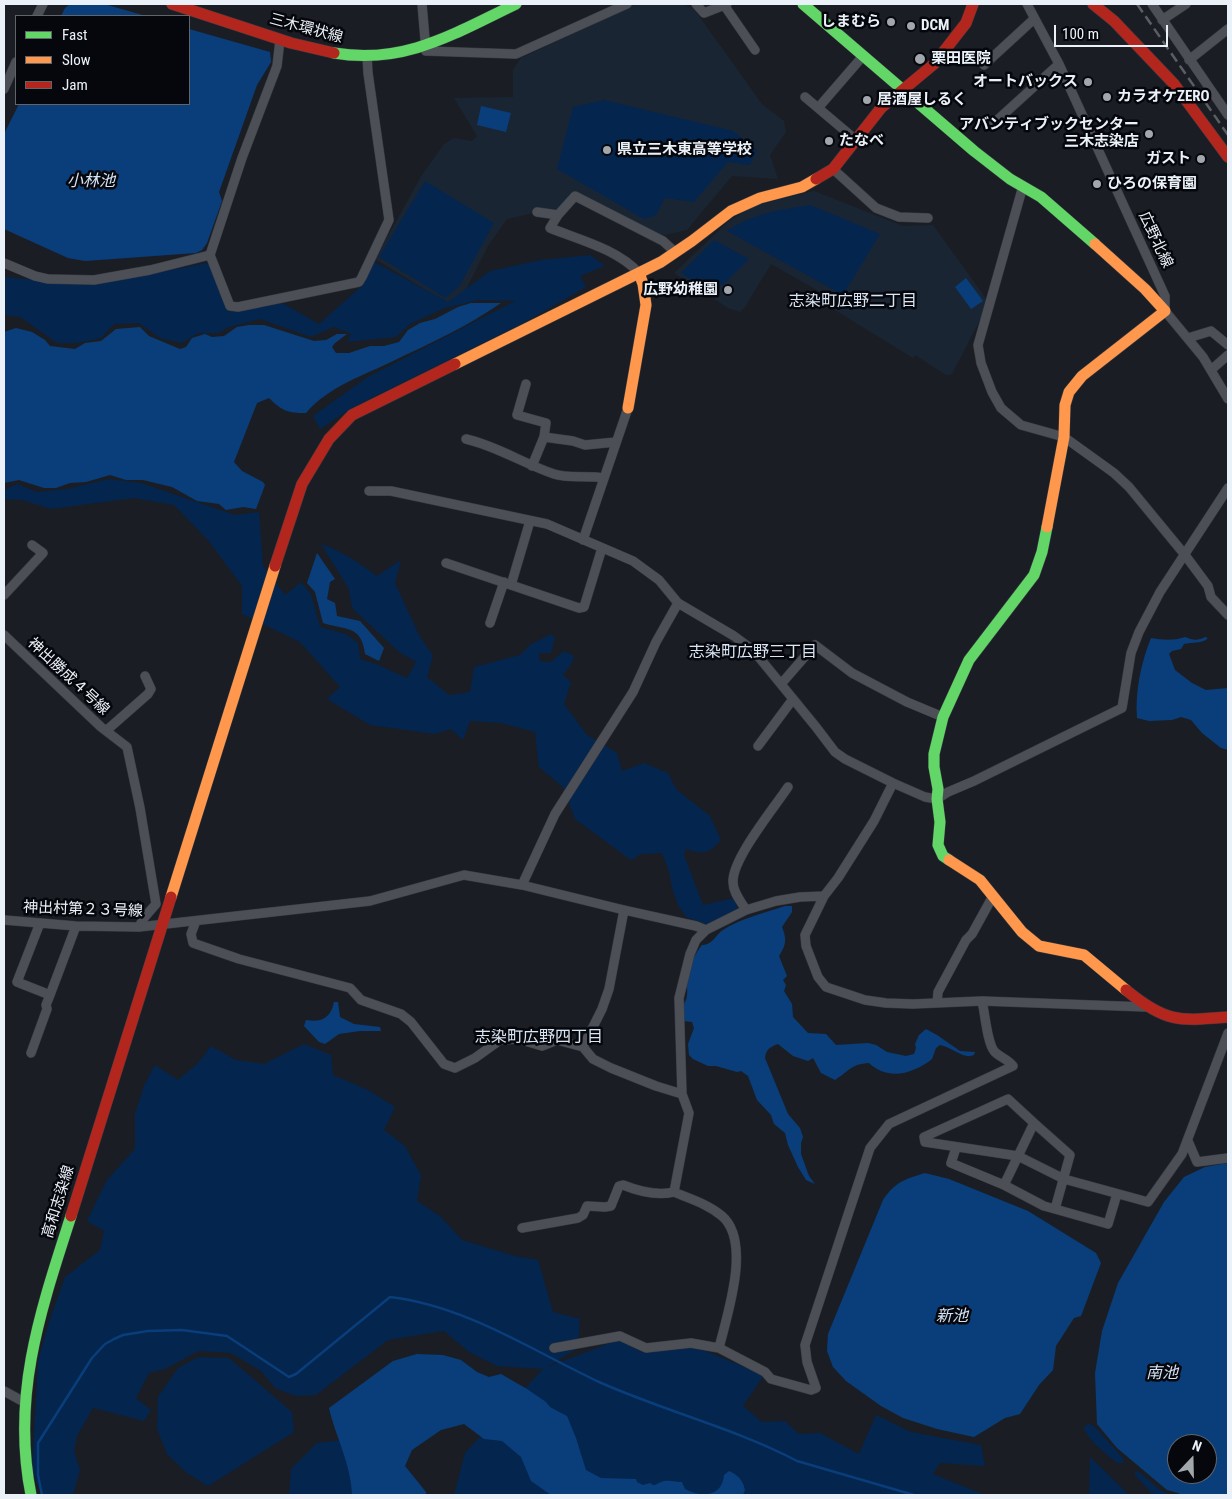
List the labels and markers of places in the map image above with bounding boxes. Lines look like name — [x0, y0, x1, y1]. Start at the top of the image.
place label: しまむら — [821, 13, 881, 31]
marker: しまむら — [885, 16, 897, 28]
place label: DCM — [921, 17, 949, 35]
marker: DCM — [905, 20, 917, 32]
place label: 栗田医院 — [931, 50, 991, 68]
marker: 栗田医院 — [913, 52, 927, 66]
place label: オートバックス — [973, 73, 1078, 91]
marker: オートバックス — [1082, 76, 1094, 88]
place label: カラオケZERO — [1117, 88, 1210, 106]
place label: 居酒屋しるく — [877, 91, 967, 109]
marker: カラオケZERO — [1101, 91, 1113, 103]
marker: 居酒屋しるく — [861, 94, 873, 106]
place label: アバンティブックセンター 三木志染店 — [959, 116, 1139, 151]
marker: アバンティブックセンター 三木志染店 — [1143, 128, 1155, 140]
place label: たなべ — [839, 132, 884, 150]
marker: たなべ — [823, 135, 835, 147]
place label: 県立三木東高等学校 — [617, 141, 752, 159]
marker: 県立三木東高等学校 — [601, 144, 613, 156]
place label: ガスト — [1146, 150, 1191, 168]
marker: ガスト — [1195, 153, 1207, 165]
place label: ひろの保育園 — [1107, 175, 1197, 193]
marker: ひろの保育園 — [1091, 178, 1103, 190]
place label: 広野幼稚園 — [643, 281, 718, 299]
marker: 広野幼稚園 — [722, 284, 734, 296]

